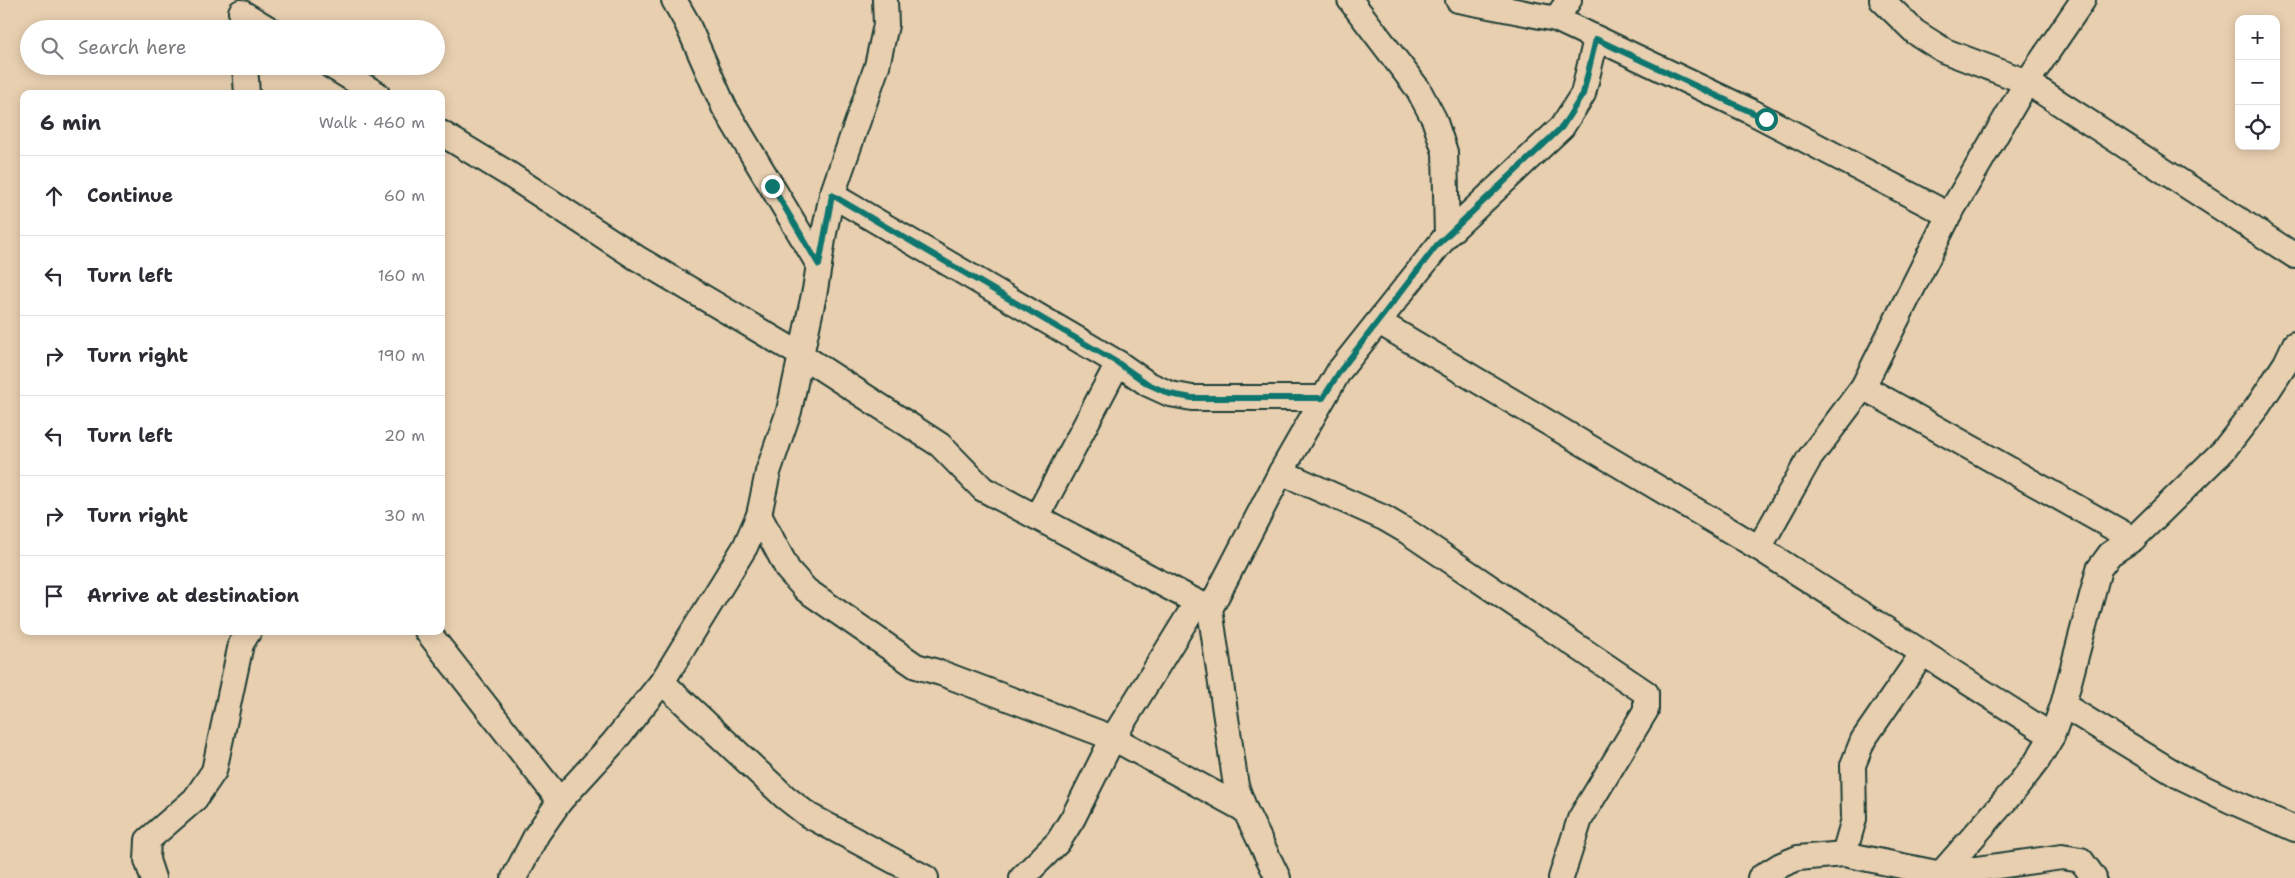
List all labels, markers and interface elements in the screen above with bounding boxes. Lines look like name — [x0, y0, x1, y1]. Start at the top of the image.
map controls — [2235, 15, 2280, 150]
button: + — [2235, 15, 2280, 60]
search box — [20, 20, 445, 75]
icon: search — [38, 34, 66, 62]
text: Search here — [78, 35, 187, 60]
button: − — [2235, 60, 2280, 105]
button: locate — [2235, 105, 2280, 150]
route start — [1755, 108, 1778, 131]
text: 6 min — [40, 109, 101, 137]
text: Walk · 460 m — [319, 112, 425, 133]
route end — [761, 175, 784, 198]
icon: ahead — [40, 182, 68, 210]
text: Continue — [87, 183, 173, 208]
text: 60 m — [384, 185, 425, 206]
icon: left — [40, 262, 68, 290]
text: Turn left — [87, 263, 173, 288]
text: 160 m — [378, 265, 425, 286]
icon: right — [40, 342, 68, 370]
text: Turn right — [87, 343, 188, 368]
text: 190 m — [378, 345, 425, 366]
icon: left — [40, 422, 68, 450]
text: Turn left — [87, 423, 173, 448]
text: 20 m — [384, 425, 425, 446]
icon: right — [40, 502, 68, 530]
text: Turn right — [87, 503, 188, 528]
text: 30 m — [384, 505, 425, 526]
icon: arrive — [40, 582, 68, 610]
text: Arrive at destination — [87, 583, 299, 608]

